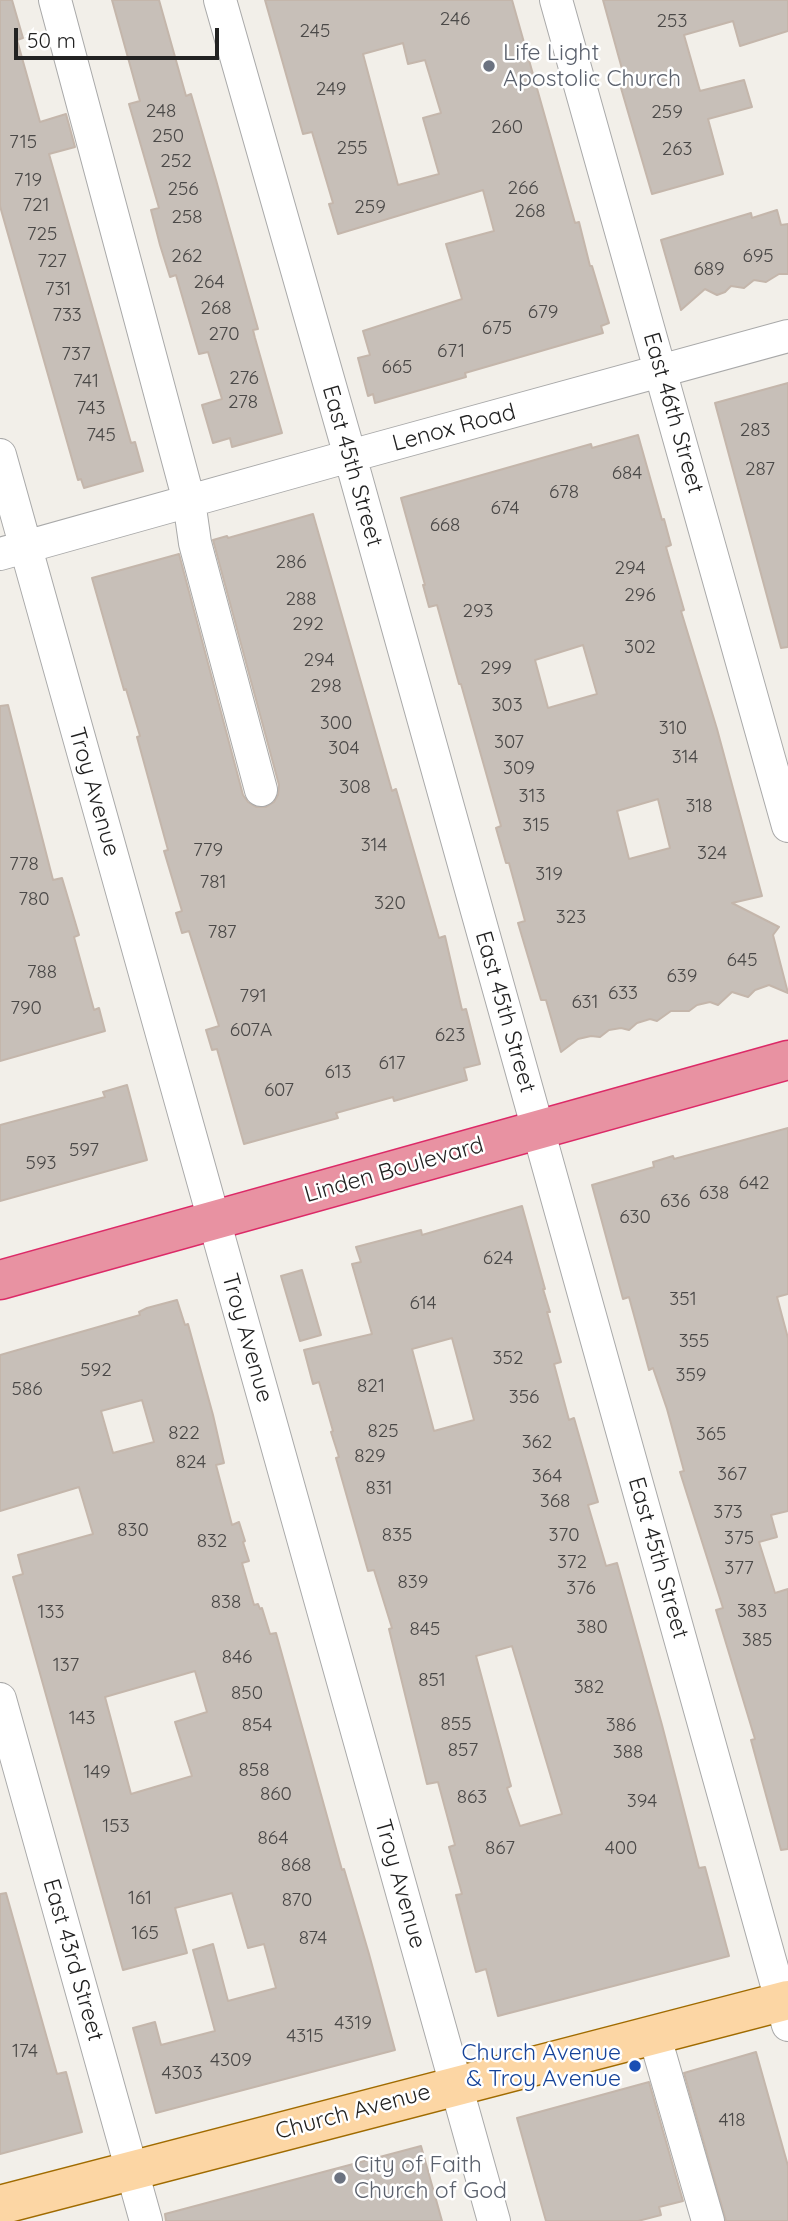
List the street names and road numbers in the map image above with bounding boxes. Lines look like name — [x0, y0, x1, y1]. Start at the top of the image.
street label: East 46th Street — [637, 329, 709, 497]
street label: East 45th Street — [316, 382, 388, 550]
street label: Lenox Road — [389, 398, 519, 458]
street label: Troy Avenue — [62, 724, 126, 860]
street label: East 45th Street — [469, 928, 541, 1096]
street label: Linden Boulevard — [301, 1131, 487, 1209]
street label: Troy Avenue — [215, 1270, 279, 1406]
street label: East 45th Street — [622, 1474, 694, 1642]
street label: Troy Avenue — [368, 1816, 432, 1952]
street label: East 43rd Street — [37, 1876, 109, 2044]
street label: Church Avenue — [272, 2078, 434, 2146]

